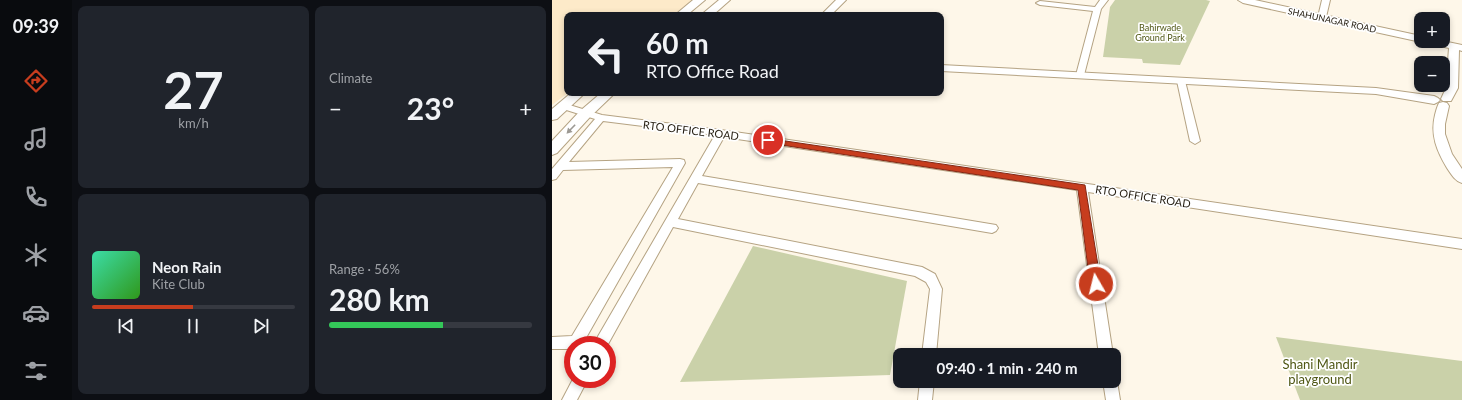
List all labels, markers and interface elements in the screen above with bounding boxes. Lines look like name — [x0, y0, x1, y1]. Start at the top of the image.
street label: SHAHUNAGAR ROAD — [1287, 5, 1377, 35]
map controls — [1414, 12, 1450, 92]
button: + — [1414, 12, 1450, 48]
text: 09:39 — [13, 15, 59, 37]
park label: Bahirwade Ground Park — [1135, 22, 1185, 43]
text: 60 m — [646, 26, 709, 60]
icon: left — [580, 28, 632, 80]
button: − — [1414, 56, 1450, 92]
text: 27 — [163, 58, 224, 120]
text: RTO Office Road — [646, 60, 779, 82]
icon: directions — [22, 67, 50, 95]
text: Climate — [329, 70, 372, 86]
text: 23° — [407, 90, 454, 126]
text: − — [329, 95, 342, 122]
text: + — [519, 95, 532, 122]
text: km/h — [178, 115, 209, 131]
street label: RTO OFFICE ROAD — [642, 118, 740, 142]
pin — [751, 123, 785, 157]
one-way arrow — [566, 124, 576, 134]
icon: music — [22, 125, 50, 153]
icon: arrive — [757, 129, 779, 151]
street label: RTO OFFICE ROAD — [1094, 182, 1192, 210]
icon: phone — [22, 183, 50, 211]
icon: climate — [22, 241, 50, 269]
text: Neon Rain — [152, 258, 221, 276]
text: Range · 56% — [329, 261, 400, 277]
position arrow — [1075, 263, 1117, 305]
text: Kite Club — [152, 276, 205, 292]
text: 280 km — [329, 281, 430, 317]
icon: car — [22, 299, 50, 327]
icon: previous — [115, 315, 137, 337]
icon: pause — [182, 315, 204, 337]
icon: next — [250, 315, 272, 337]
speed limit sign: 30 — [564, 336, 616, 388]
park label: Shani Mandir playground — [1282, 356, 1358, 387]
icon: filters — [22, 357, 50, 385]
text: 09:40 · 1 min · 240 m — [937, 359, 1077, 377]

